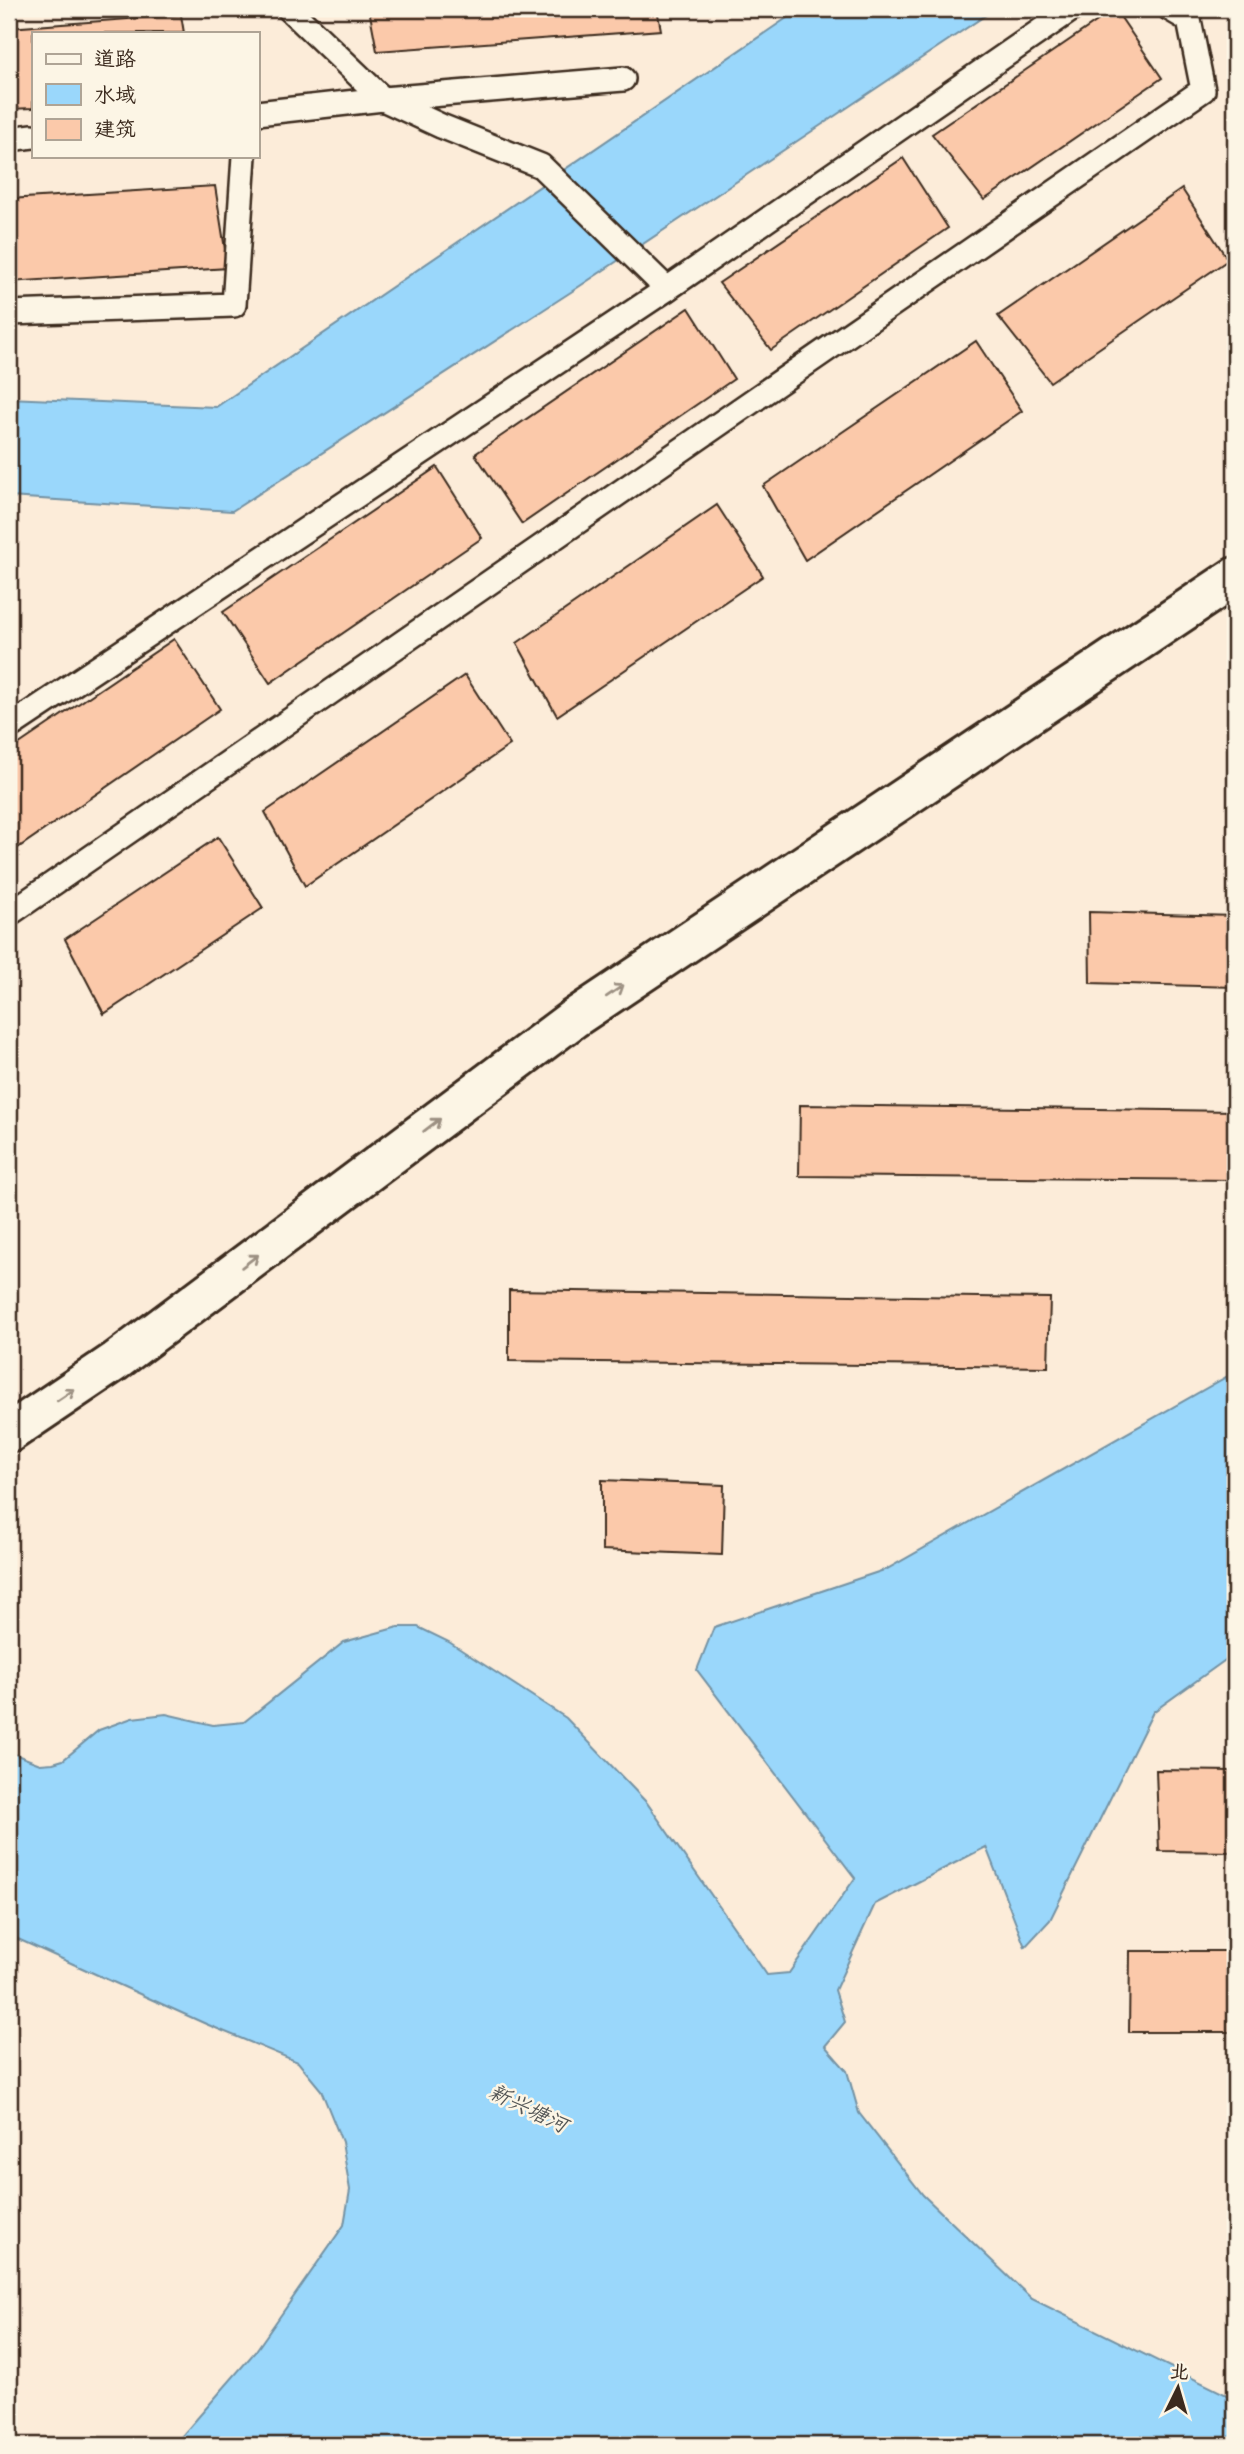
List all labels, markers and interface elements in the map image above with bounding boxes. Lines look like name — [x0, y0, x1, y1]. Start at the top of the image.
legend — [32, 32, 259, 158]
text: 道路 — [94, 44, 136, 71]
text: 水域 — [94, 80, 136, 107]
text: 建筑 — [94, 114, 136, 141]
one-way arrow — [605, 983, 624, 998]
one-way arrow — [422, 1117, 440, 1132]
one-way arrow — [240, 1254, 258, 1269]
one-way arrow — [55, 1388, 75, 1402]
water label: 新兴塘河 — [485, 2076, 575, 2139]
north arrow — [1142, 2352, 1212, 2422]
text: 北 — [1169, 2357, 1190, 2384]

